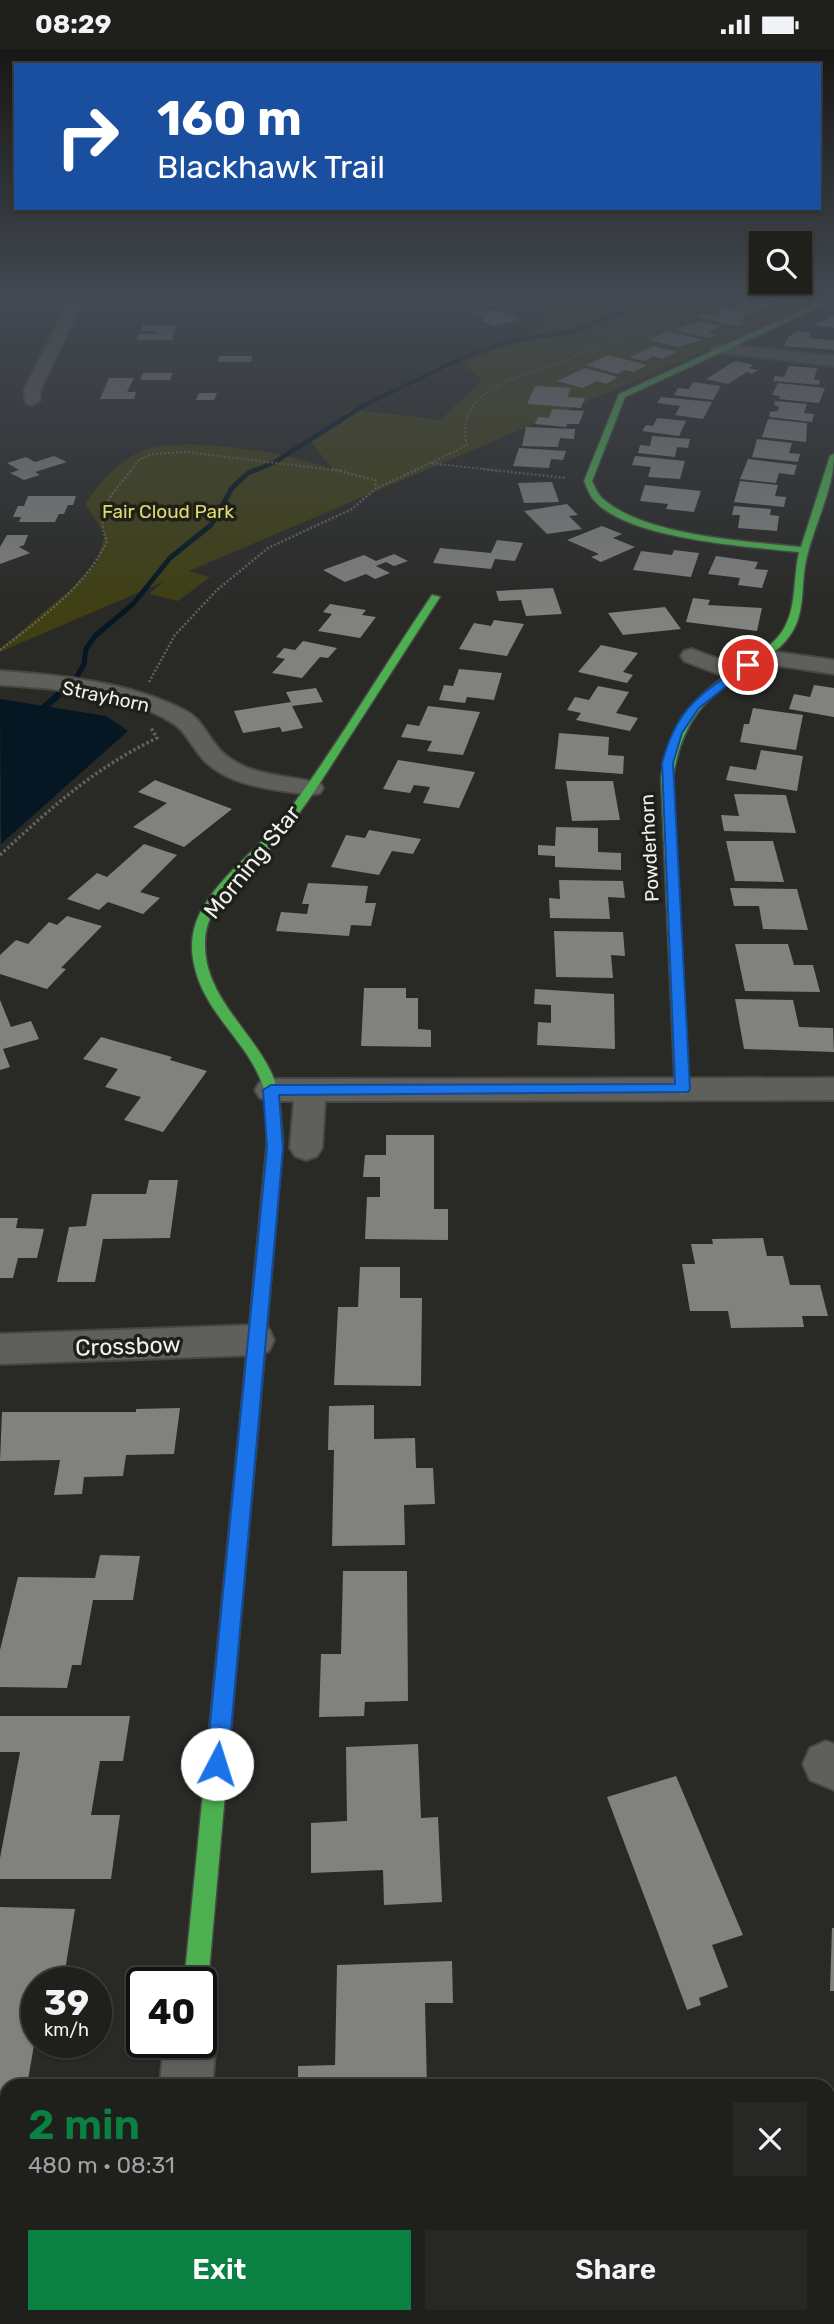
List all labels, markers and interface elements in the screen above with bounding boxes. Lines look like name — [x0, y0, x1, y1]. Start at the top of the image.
text: 08:29 — [35, 9, 111, 40]
text: 160 m — [157, 89, 302, 147]
icon: right — [42, 91, 133, 182]
text: Blackhawk Trail — [157, 148, 385, 186]
map controls — [749, 231, 812, 294]
button: search — [749, 231, 812, 294]
park label: Fair Cloud Park — [102, 500, 234, 523]
pin — [718, 635, 778, 695]
icon: arrive — [729, 646, 767, 684]
street label: Strayhorn — [60, 676, 151, 717]
street label: Powderhorn — [635, 793, 664, 903]
street label: Morning Star — [198, 799, 306, 924]
street label: Crossbow — [75, 1330, 181, 1362]
position arrow — [180, 1727, 254, 1801]
speed limit sign: 40 — [126, 1967, 217, 2058]
text: 39 — [44, 1982, 89, 2024]
text: km/h — [44, 2019, 89, 2041]
text: 2 min — [28, 2100, 140, 2150]
button: close — [733, 2102, 807, 2176]
text: 480 m · 08:31 — [28, 2151, 175, 2179]
button: Exit — [28, 2230, 411, 2310]
button: Share — [425, 2230, 807, 2310]

